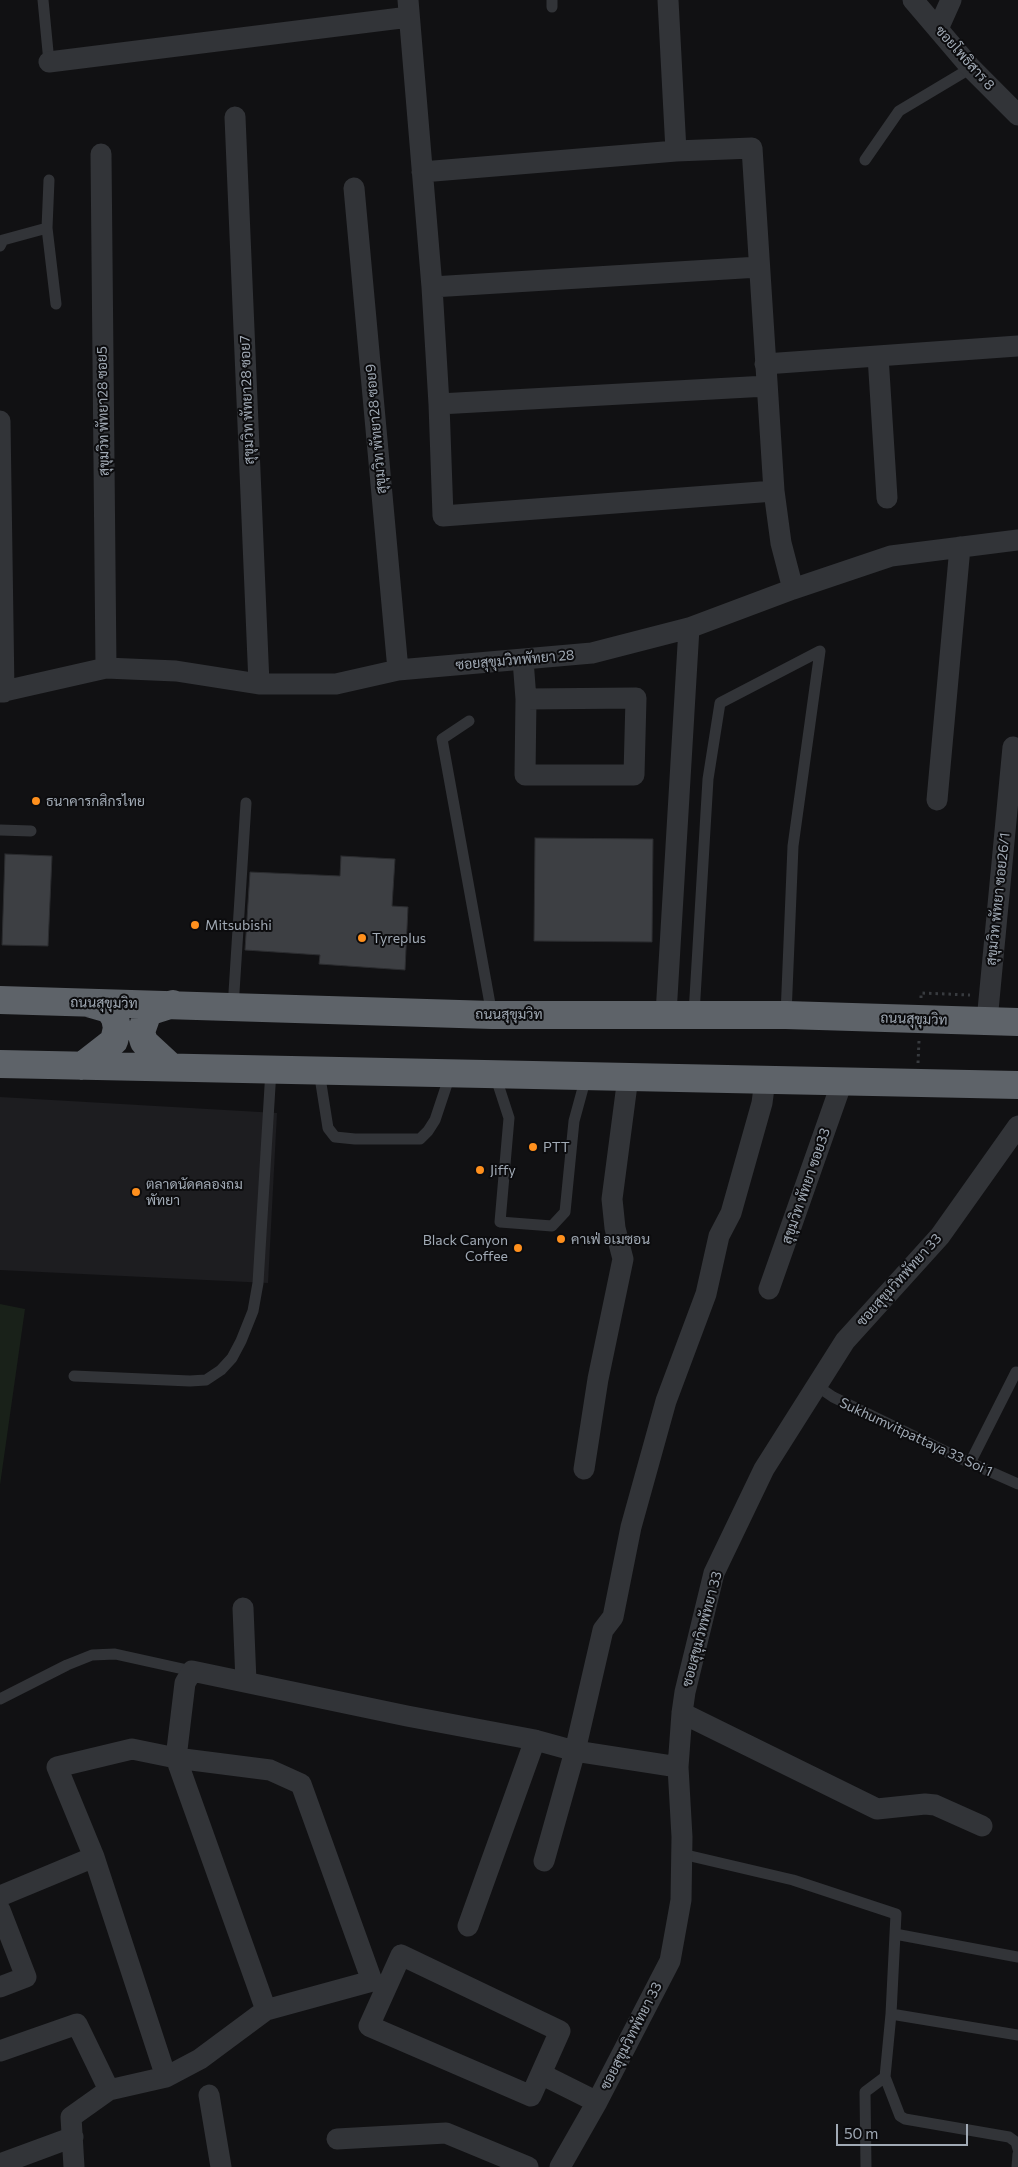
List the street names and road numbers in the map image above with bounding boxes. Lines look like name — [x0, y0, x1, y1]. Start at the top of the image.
street label: ซอยโพธิสาร 8 — [932, 22, 998, 94]
street label: สุขุมวิท พัทยา28 ซอย7 — [236, 335, 258, 465]
street label: สุขุมวิท พัทยา28 ซอย5 — [93, 346, 113, 476]
street label: สุขุมวิท พัทยา28 ซอย9 — [362, 363, 390, 495]
street label: ซอยสุขุมวิทพัทยา 28 — [455, 646, 575, 674]
street label: สุขุมวิท พัทยา ซอย26/1 — [983, 832, 1013, 966]
street label: ถนนสุขุมวิท — [70, 994, 138, 1012]
street label: ถนนสุขุมวิท — [475, 1006, 543, 1022]
street label: ถนนสุขุมวิท — [880, 1009, 948, 1029]
street label: สุขุมวิท พัทยา ซอย33 — [778, 1126, 834, 1246]
street label: ซอยสุขุมวิทพัทยา 33 — [853, 1230, 945, 1330]
street label: Sukhumvitpattaya 33 Soi 1 — [837, 1394, 995, 1480]
street label: ซอยสุขุมวิทพัทยา 33 — [678, 1569, 726, 1689]
street label: ซอยสุขุมวิทพัทยา 33 — [597, 1979, 665, 2093]

